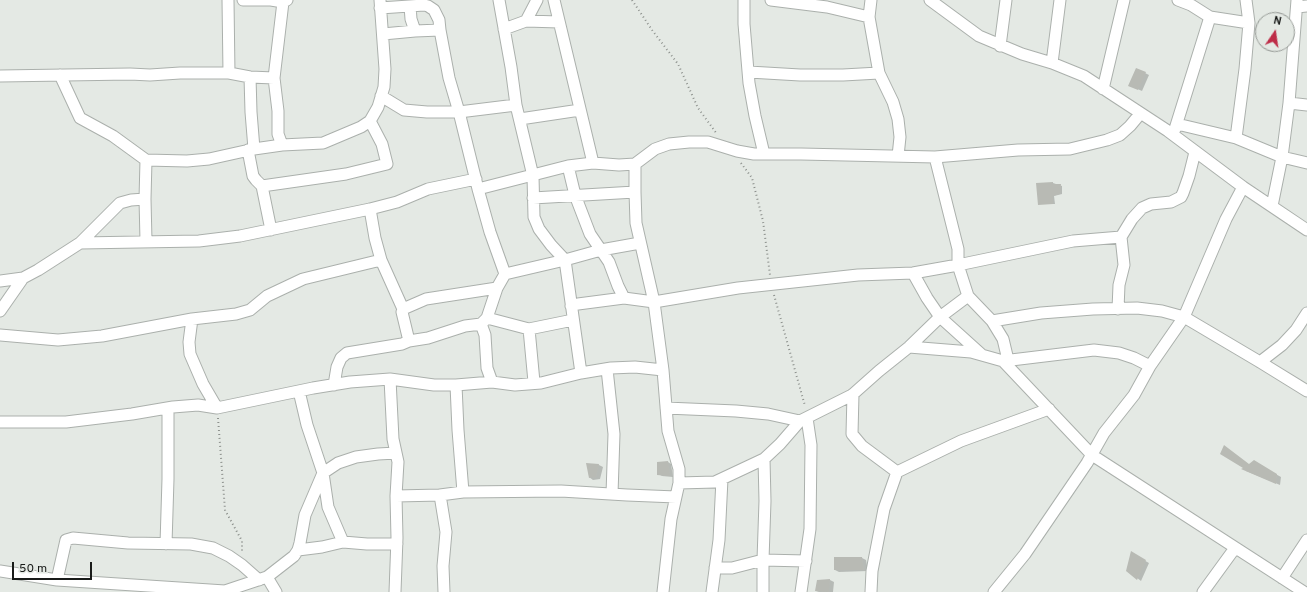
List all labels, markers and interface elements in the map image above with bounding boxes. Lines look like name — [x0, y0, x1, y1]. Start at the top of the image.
north arrow — [1255, 12, 1295, 52]
text: N — [1272, 14, 1283, 29]
scale bar — [14, 554, 94, 580]
text: 50 m — [19, 561, 47, 577]

